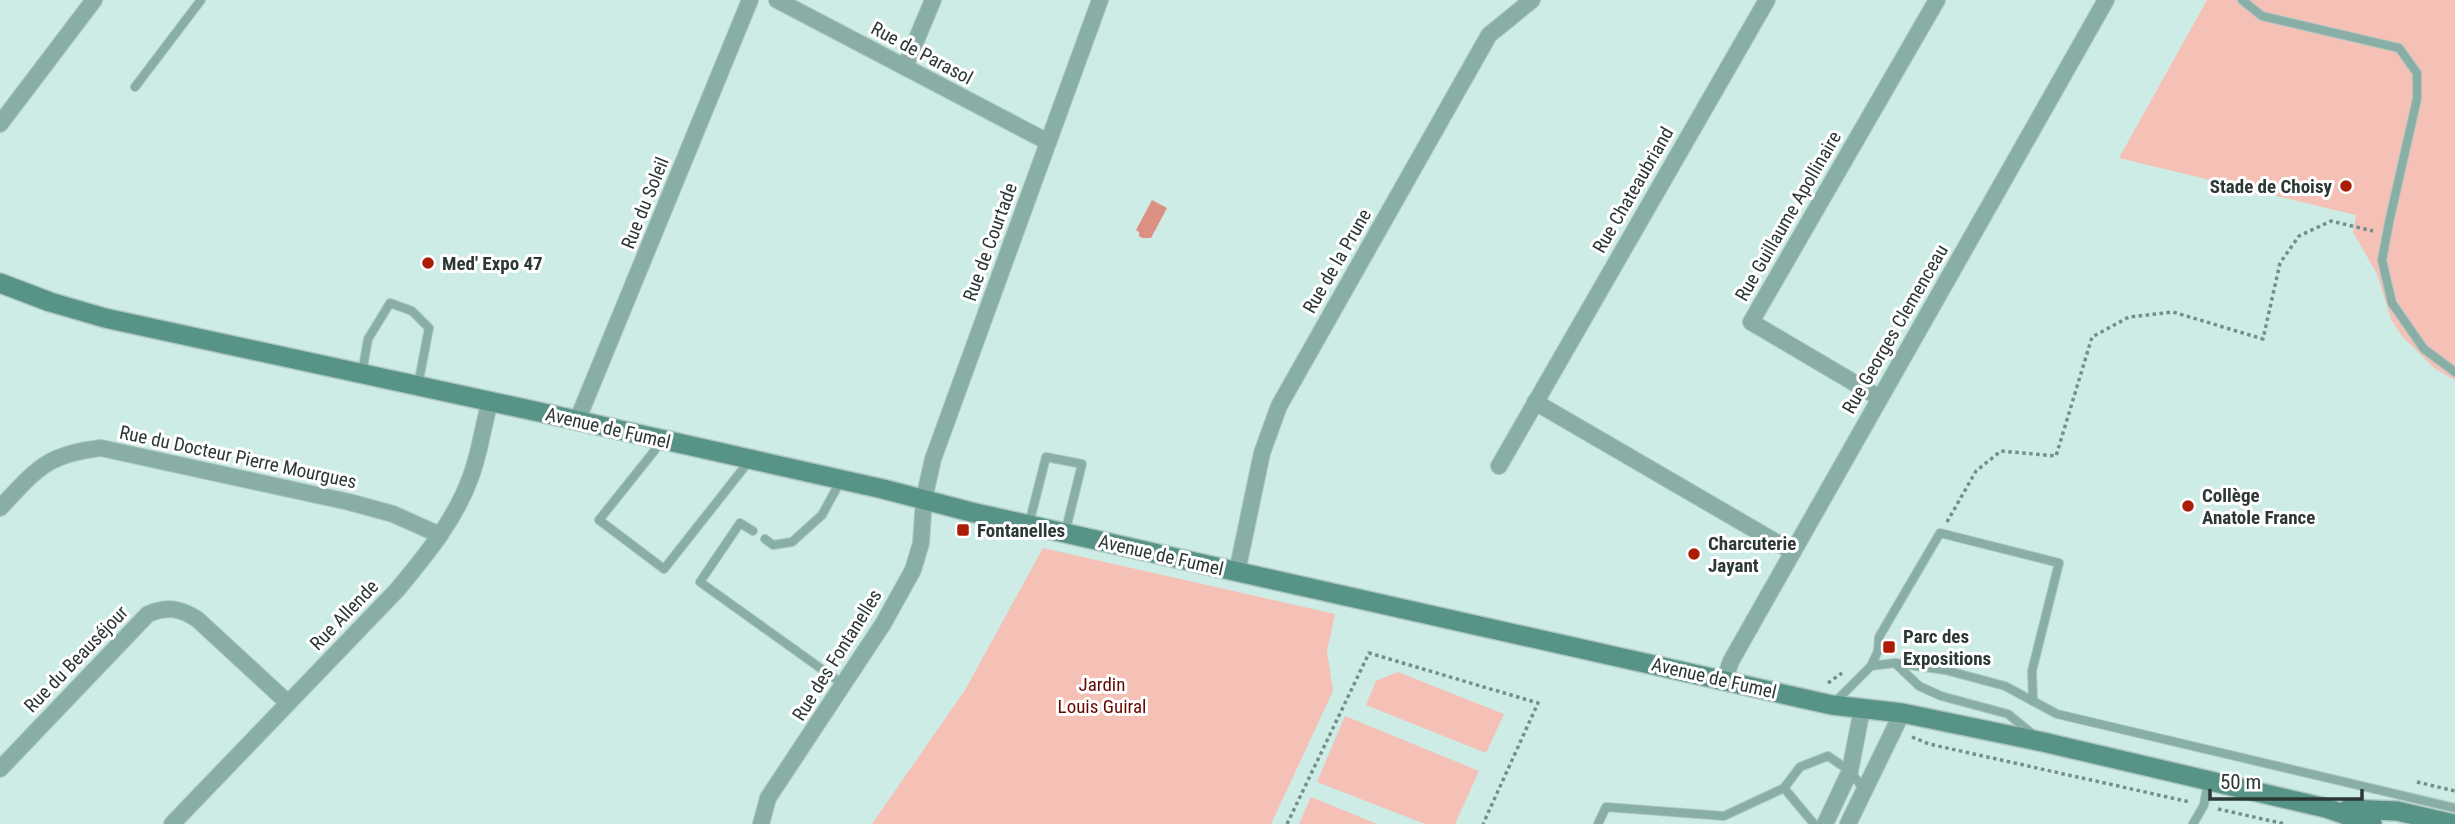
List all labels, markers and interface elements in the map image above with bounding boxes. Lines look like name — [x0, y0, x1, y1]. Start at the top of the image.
street label: Rue de Parasol — [867, 17, 977, 89]
street label: Rue Chateaubriand — [1588, 123, 1678, 257]
street label: Rue Guillaume Apollinaire — [1730, 127, 1846, 305]
street label: Rue du Soleil — [616, 154, 674, 252]
place label: Stade de Choisy — [2210, 175, 2333, 198]
marker: Stade de Choisy — [2338, 178, 2354, 194]
street label: Rue de Courtade — [958, 180, 1022, 304]
street label: Rue de la Prune — [1298, 205, 1376, 317]
street label: Rue Georges Clemenceau — [1837, 240, 1953, 418]
place label: Med' Expo 47 — [442, 252, 543, 275]
marker: Med' Expo 47 — [420, 255, 436, 271]
street label: Avenue de Fumel — [543, 402, 673, 454]
street label: Rue du Docteur Pierre Mourgues — [117, 421, 359, 493]
place label: Collège Anatole France — [2202, 484, 2315, 529]
marker: Collège Anatole France — [2180, 498, 2196, 514]
place label: Fontanelles — [977, 519, 1065, 542]
marker: Fontanelles — [955, 522, 971, 538]
street label: Avenue de Fumel — [1096, 529, 1226, 581]
place label: Charcuterie Jayant — [1708, 532, 1796, 577]
marker: Charcuterie Jayant — [1686, 546, 1702, 562]
street label: Rue Allende — [305, 575, 383, 655]
street label: Rue des Fontanelles — [787, 585, 887, 725]
street label: Rue du Beauséjour — [19, 601, 133, 717]
place label: Parc des Expositions — [1903, 625, 1991, 670]
marker: Parc des Expositions — [1881, 639, 1897, 655]
street label: Avenue de Fumel — [1649, 652, 1779, 704]
park label: Jardin Louis Guiral — [1058, 673, 1146, 718]
scale bar — [2210, 758, 2362, 802]
text: 50 m — [2220, 770, 2261, 794]

